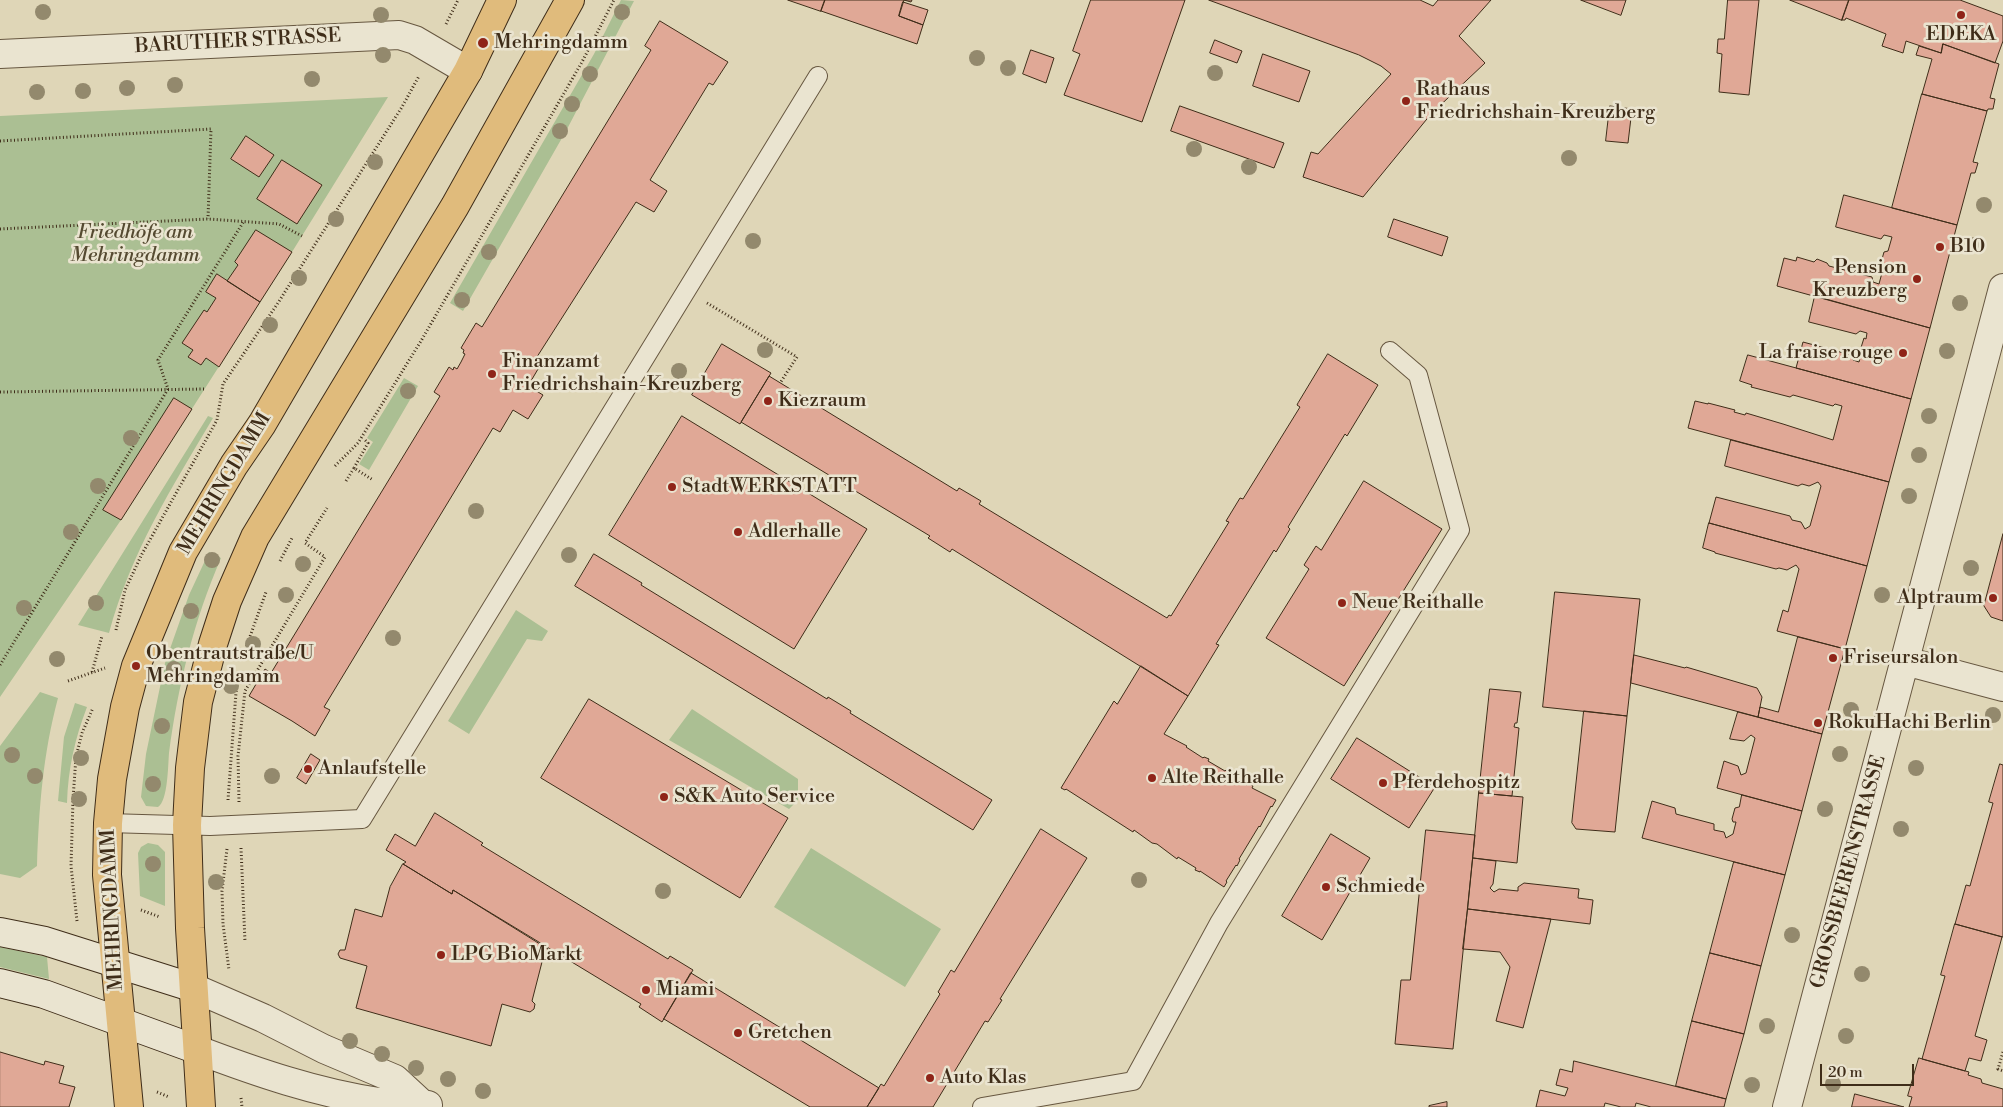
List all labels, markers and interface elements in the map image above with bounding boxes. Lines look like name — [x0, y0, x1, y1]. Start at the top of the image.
marker: EDEKA — [1955, 9, 1967, 21]
place label: EDEKA — [1926, 23, 1996, 47]
street label: BARUTHER STRASSE — [134, 25, 342, 59]
place label: Mehringdamm — [494, 31, 628, 55]
marker: Mehringdamm — [476, 36, 490, 50]
place label: Rathaus Friedrichshain-Kreuzberg — [1416, 78, 1655, 125]
marker: Rathaus Friedrichshain-Kreuzberg — [1400, 95, 1412, 107]
park label: Friedhöfe am Mehringdamm — [70, 221, 200, 268]
place label: B10 — [1950, 235, 1985, 259]
marker: B10 — [1934, 241, 1946, 253]
place label: Pension Kreuzberg — [1813, 256, 1907, 303]
marker: Pension Kreuzberg — [1911, 273, 1923, 285]
place label: La fraise rouge — [1759, 341, 1893, 365]
marker: La fraise rouge — [1897, 347, 1909, 359]
place label: Finanzamt Friedrichshain-Kreuzberg — [502, 350, 741, 397]
marker: Finanzamt Friedrichshain-Kreuzberg — [486, 368, 498, 380]
place label: Kiezraum — [778, 389, 866, 413]
marker: Kiezraum — [762, 395, 774, 407]
street label: MEHRINGDAMM — [173, 408, 277, 560]
place label: StadtWERKSTATT — [682, 475, 857, 499]
marker: StadtWERKSTATT — [666, 481, 678, 493]
place label: Adlerhalle — [748, 520, 841, 544]
marker: Adlerhalle — [732, 526, 744, 538]
place label: Alptraum — [1897, 586, 1983, 610]
place label: Neue Reithalle — [1352, 591, 1484, 615]
marker: Alptraum — [1987, 592, 1999, 604]
marker: Neue Reithalle — [1336, 597, 1348, 609]
place label: Obentrautstraße/U Mehringdamm — [146, 642, 314, 689]
place label: Friseursalon — [1843, 646, 1958, 670]
marker: Friseursalon — [1827, 652, 1839, 664]
marker: Obentrautstraße/U Mehringdamm — [130, 660, 142, 672]
place label: RokuHachi Berlin — [1828, 711, 1991, 735]
marker: RokuHachi Berlin — [1812, 717, 1824, 729]
street label: GROSSBEERENSTRASSE — [1806, 753, 1892, 991]
place label: Anlaufstelle — [318, 757, 426, 781]
marker: Anlaufstelle — [302, 763, 314, 775]
place label: Alte Reithalle — [1162, 766, 1284, 790]
place label: Pferdehospitz — [1393, 771, 1520, 795]
marker: Alte Reithalle — [1146, 772, 1158, 784]
marker: Pferdehospitz — [1377, 777, 1389, 789]
place label: S&K Auto Service — [674, 785, 835, 809]
marker: S&K Auto Service — [658, 791, 670, 803]
street label: MEHRINGDAMM — [97, 829, 129, 991]
place label: Schmiede — [1336, 875, 1425, 899]
marker: Schmiede — [1320, 881, 1332, 893]
place label: LPG BioMarkt — [451, 943, 582, 967]
marker: LPG BioMarkt — [435, 949, 447, 961]
place label: Miami — [656, 978, 715, 1002]
marker: Miami — [640, 984, 652, 996]
place label: Gretchen — [748, 1021, 832, 1045]
marker: Gretchen — [732, 1027, 744, 1039]
scale bar — [1823, 1054, 1917, 1086]
text: 20 m — [1828, 1063, 1863, 1082]
place label: Auto Klas — [940, 1066, 1027, 1090]
marker: Auto Klas — [924, 1072, 936, 1084]

